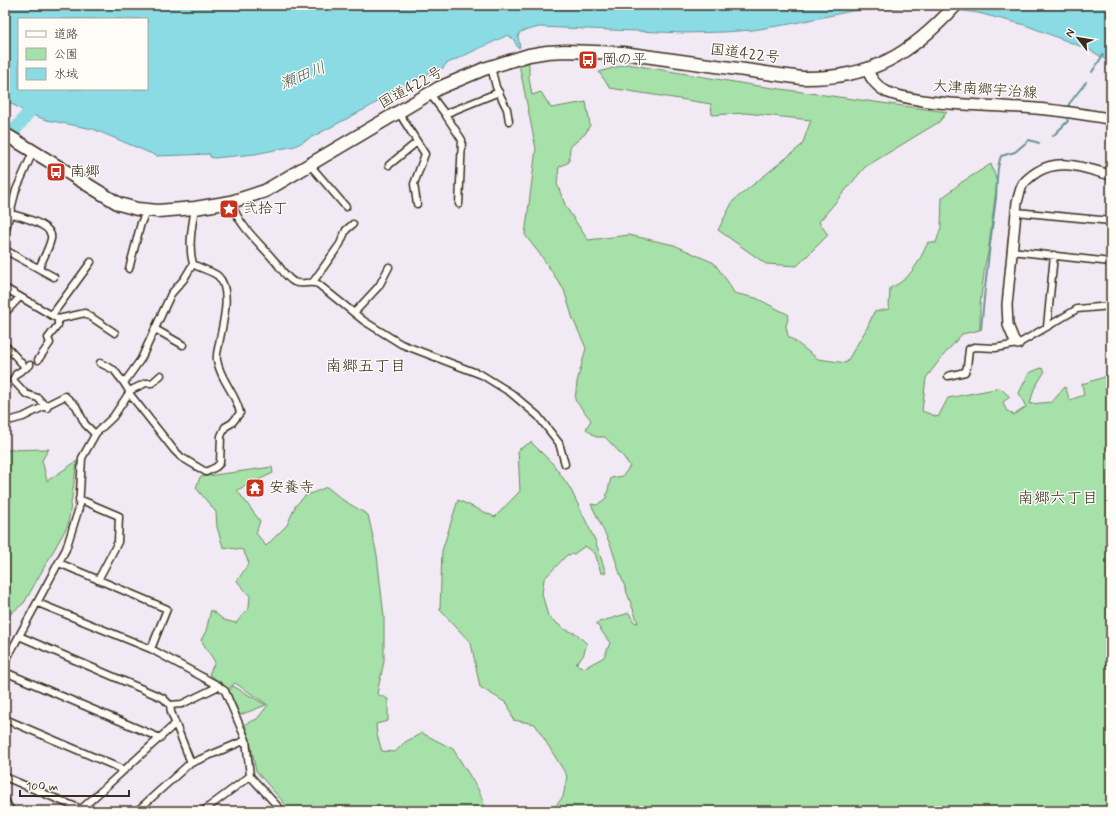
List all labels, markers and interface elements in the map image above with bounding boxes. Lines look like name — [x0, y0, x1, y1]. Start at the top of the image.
legend — [18, 18, 148, 90]
north arrow — [1058, 18, 1098, 58]
text: 道路 — [54, 27, 78, 43]
text: N — [1062, 27, 1078, 40]
street label: 国道422号 — [709, 40, 781, 68]
text: 公園 — [54, 47, 78, 63]
bus stop icon: 岡の平 — [577, 49, 599, 71]
place label: 岡の平 — [602, 50, 647, 70]
water label: 瀬田川 — [277, 57, 329, 95]
street label: 国道422号 — [375, 62, 447, 114]
text: 水域 — [54, 67, 78, 83]
street label: 大津南郷宇治線 — [932, 76, 1038, 104]
bus stop icon: 南郷 — [45, 161, 67, 183]
place label: 南郷 — [70, 162, 100, 182]
place icon: 弐拾丁 — [218, 198, 240, 220]
place label: 弐拾丁 — [243, 199, 288, 219]
district label: 南郷五丁目 — [326, 356, 406, 377]
temple icon: 安養寺 — [244, 477, 266, 499]
place label: 安養寺 — [269, 478, 314, 498]
district label: 南郷六丁目 — [1018, 488, 1098, 509]
scale bar — [20, 772, 129, 798]
text: 100 m — [26, 779, 58, 795]

